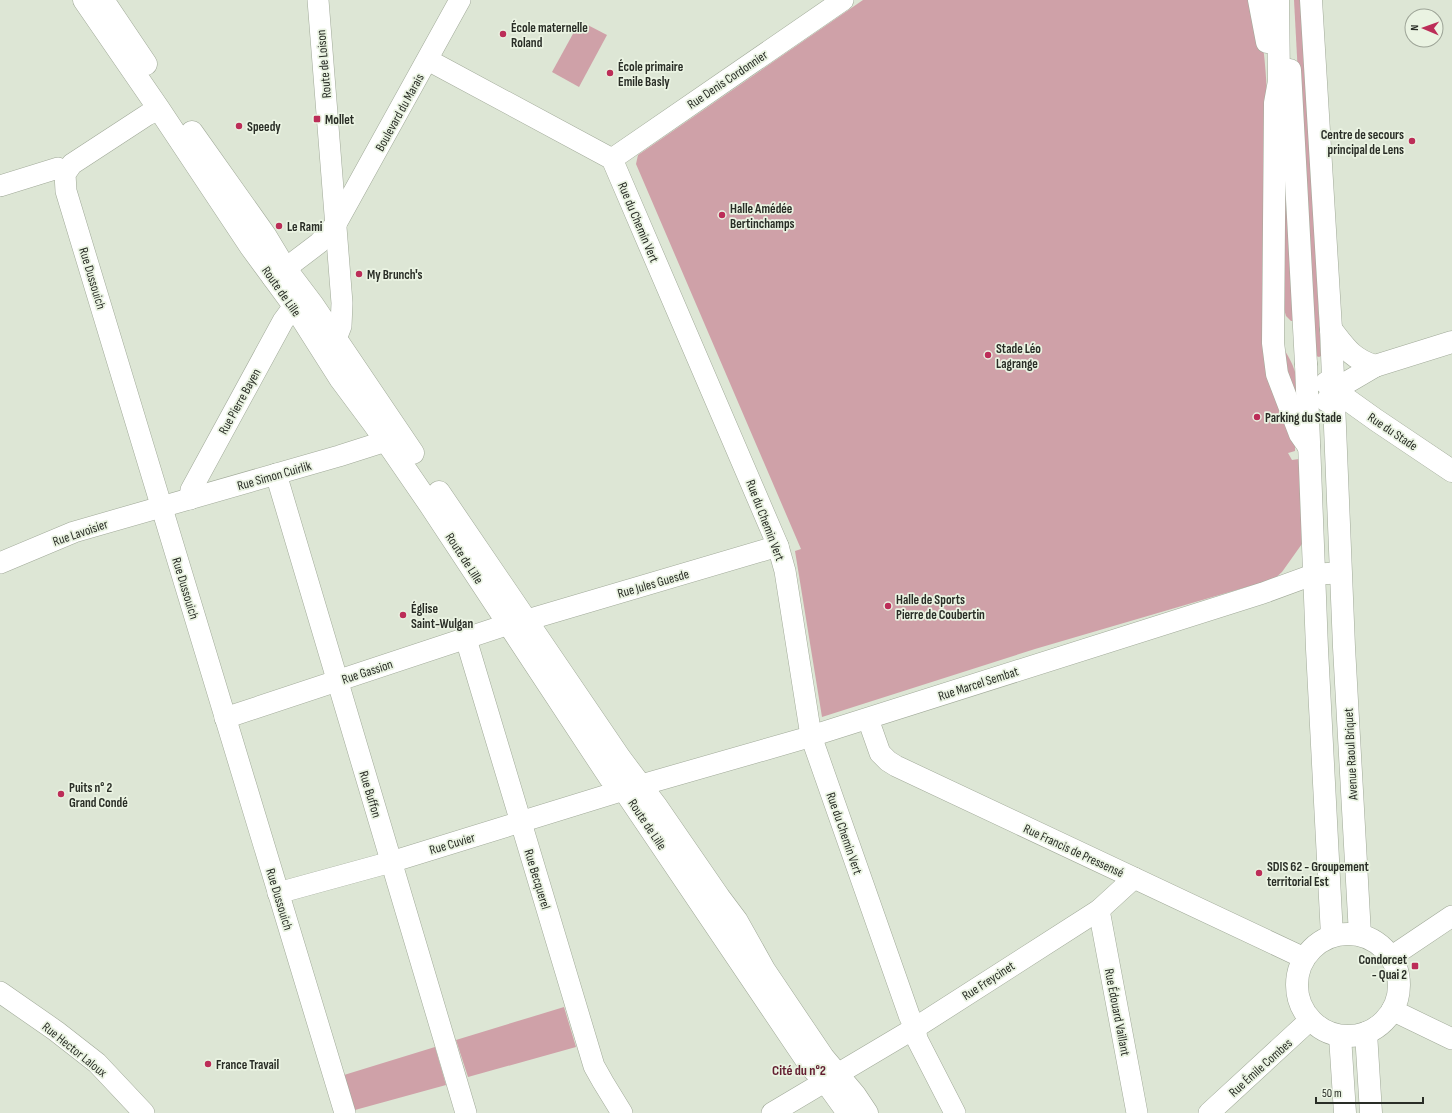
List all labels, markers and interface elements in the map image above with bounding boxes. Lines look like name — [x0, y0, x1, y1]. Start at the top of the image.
north arrow — [1404, 8, 1444, 48]
place label: École maternelle Roland — [511, 20, 588, 51]
text: N — [1408, 24, 1421, 31]
street label: Route de Loison — [313, 29, 335, 99]
marker: École maternelle Roland — [498, 29, 508, 39]
street label: Rue Denis Cordonnier — [684, 47, 771, 113]
place label: École primaire Emile Basly — [618, 59, 684, 90]
marker: École primaire Emile Basly — [605, 68, 615, 78]
street label: Boulevard du Marais — [372, 71, 428, 154]
place label: Mollet — [325, 112, 355, 128]
marker: Mollet — [312, 114, 322, 124]
place label: Speedy — [247, 119, 281, 135]
marker: Speedy — [234, 121, 244, 131]
place label: Centre de secours principal de Lens — [1321, 127, 1404, 158]
marker: Centre de secours principal de Lens — [1407, 136, 1417, 146]
street label: Rue du Chemin Vert — [614, 180, 662, 265]
place label: Halle Amédée Bertinchamps — [730, 201, 795, 232]
marker: Halle Amédée Bertinchamps — [717, 210, 727, 220]
place label: Le Rami — [287, 219, 323, 235]
marker: Le Rami — [274, 221, 284, 231]
street label: Rue Dussouich — [75, 245, 109, 311]
street label: Route de Lille — [258, 263, 304, 320]
place label: My Brunch's — [367, 267, 423, 283]
marker: My Brunch's — [354, 269, 364, 279]
place label: Stade Léo Lagrange — [996, 341, 1041, 372]
marker: Stade Léo Lagrange — [983, 350, 993, 360]
street label: Rue Pierre Bayen — [215, 366, 265, 437]
street label: Rue du Stade — [1364, 409, 1420, 454]
place label: Parking du Stade — [1265, 410, 1342, 426]
marker: Parking du Stade — [1252, 412, 1262, 422]
street label: Rue Simon Cuirlik — [236, 458, 313, 494]
street label: Rue du Chemin Vert — [742, 478, 788, 563]
street label: Rue Lavoisier — [51, 516, 110, 550]
street label: Route de Lille — [442, 530, 487, 587]
street label: Rue Dussouich — [168, 555, 202, 621]
street label: Rue Jules Guesde — [616, 566, 691, 602]
place label: Halle de Sports Pierre de Coubertin — [896, 592, 985, 623]
place label: Église Saint-Wulgan — [411, 601, 473, 632]
marker: Halle de Sports Pierre de Coubertin — [883, 601, 893, 611]
marker: Église Saint-Wulgan — [398, 610, 408, 620]
street label: Rue Gassion — [340, 656, 395, 688]
street label: Rue Marcel Sembat — [936, 663, 1020, 704]
street label: Avenue Raoul Briquet — [1341, 708, 1361, 801]
street label: Rue Buffon — [355, 769, 385, 820]
place label: Puits n° 2 Grand Condé — [69, 780, 128, 811]
marker: Puits n° 2 Grand Condé — [56, 789, 66, 799]
street label: Rue du Chemin Vert — [823, 790, 866, 876]
street label: Route de Lille — [624, 796, 670, 853]
street label: Rue Francis de Pressensé — [1021, 821, 1126, 881]
street label: Rue Cuvier — [428, 829, 477, 858]
street label: Rue Becquerel — [520, 847, 554, 911]
place label: SDIS 62 - Groupement territorial Est — [1267, 859, 1370, 890]
street label: Rue Dussouich — [262, 866, 296, 932]
marker: SDIS 62 - Groupement territorial Est — [1254, 868, 1264, 878]
place label: Condorcet - Quai 2 — [1358, 952, 1408, 983]
street label: Rue Freycinet — [959, 958, 1018, 1004]
marker: Condorcet - Quai 2 — [1410, 961, 1420, 971]
street label: Rue Édouard Vaillant — [1101, 967, 1133, 1057]
street label: Rue Hector Laloux — [39, 1019, 110, 1081]
street label: Rue Émile Combes — [1226, 1035, 1296, 1100]
place label: France Travail — [216, 1057, 279, 1073]
marker: France Travail — [203, 1059, 213, 1069]
district label: Cité du n°2 — [772, 1062, 826, 1079]
scale bar — [1316, 1079, 1423, 1105]
text: 50 m — [1322, 1086, 1342, 1101]

